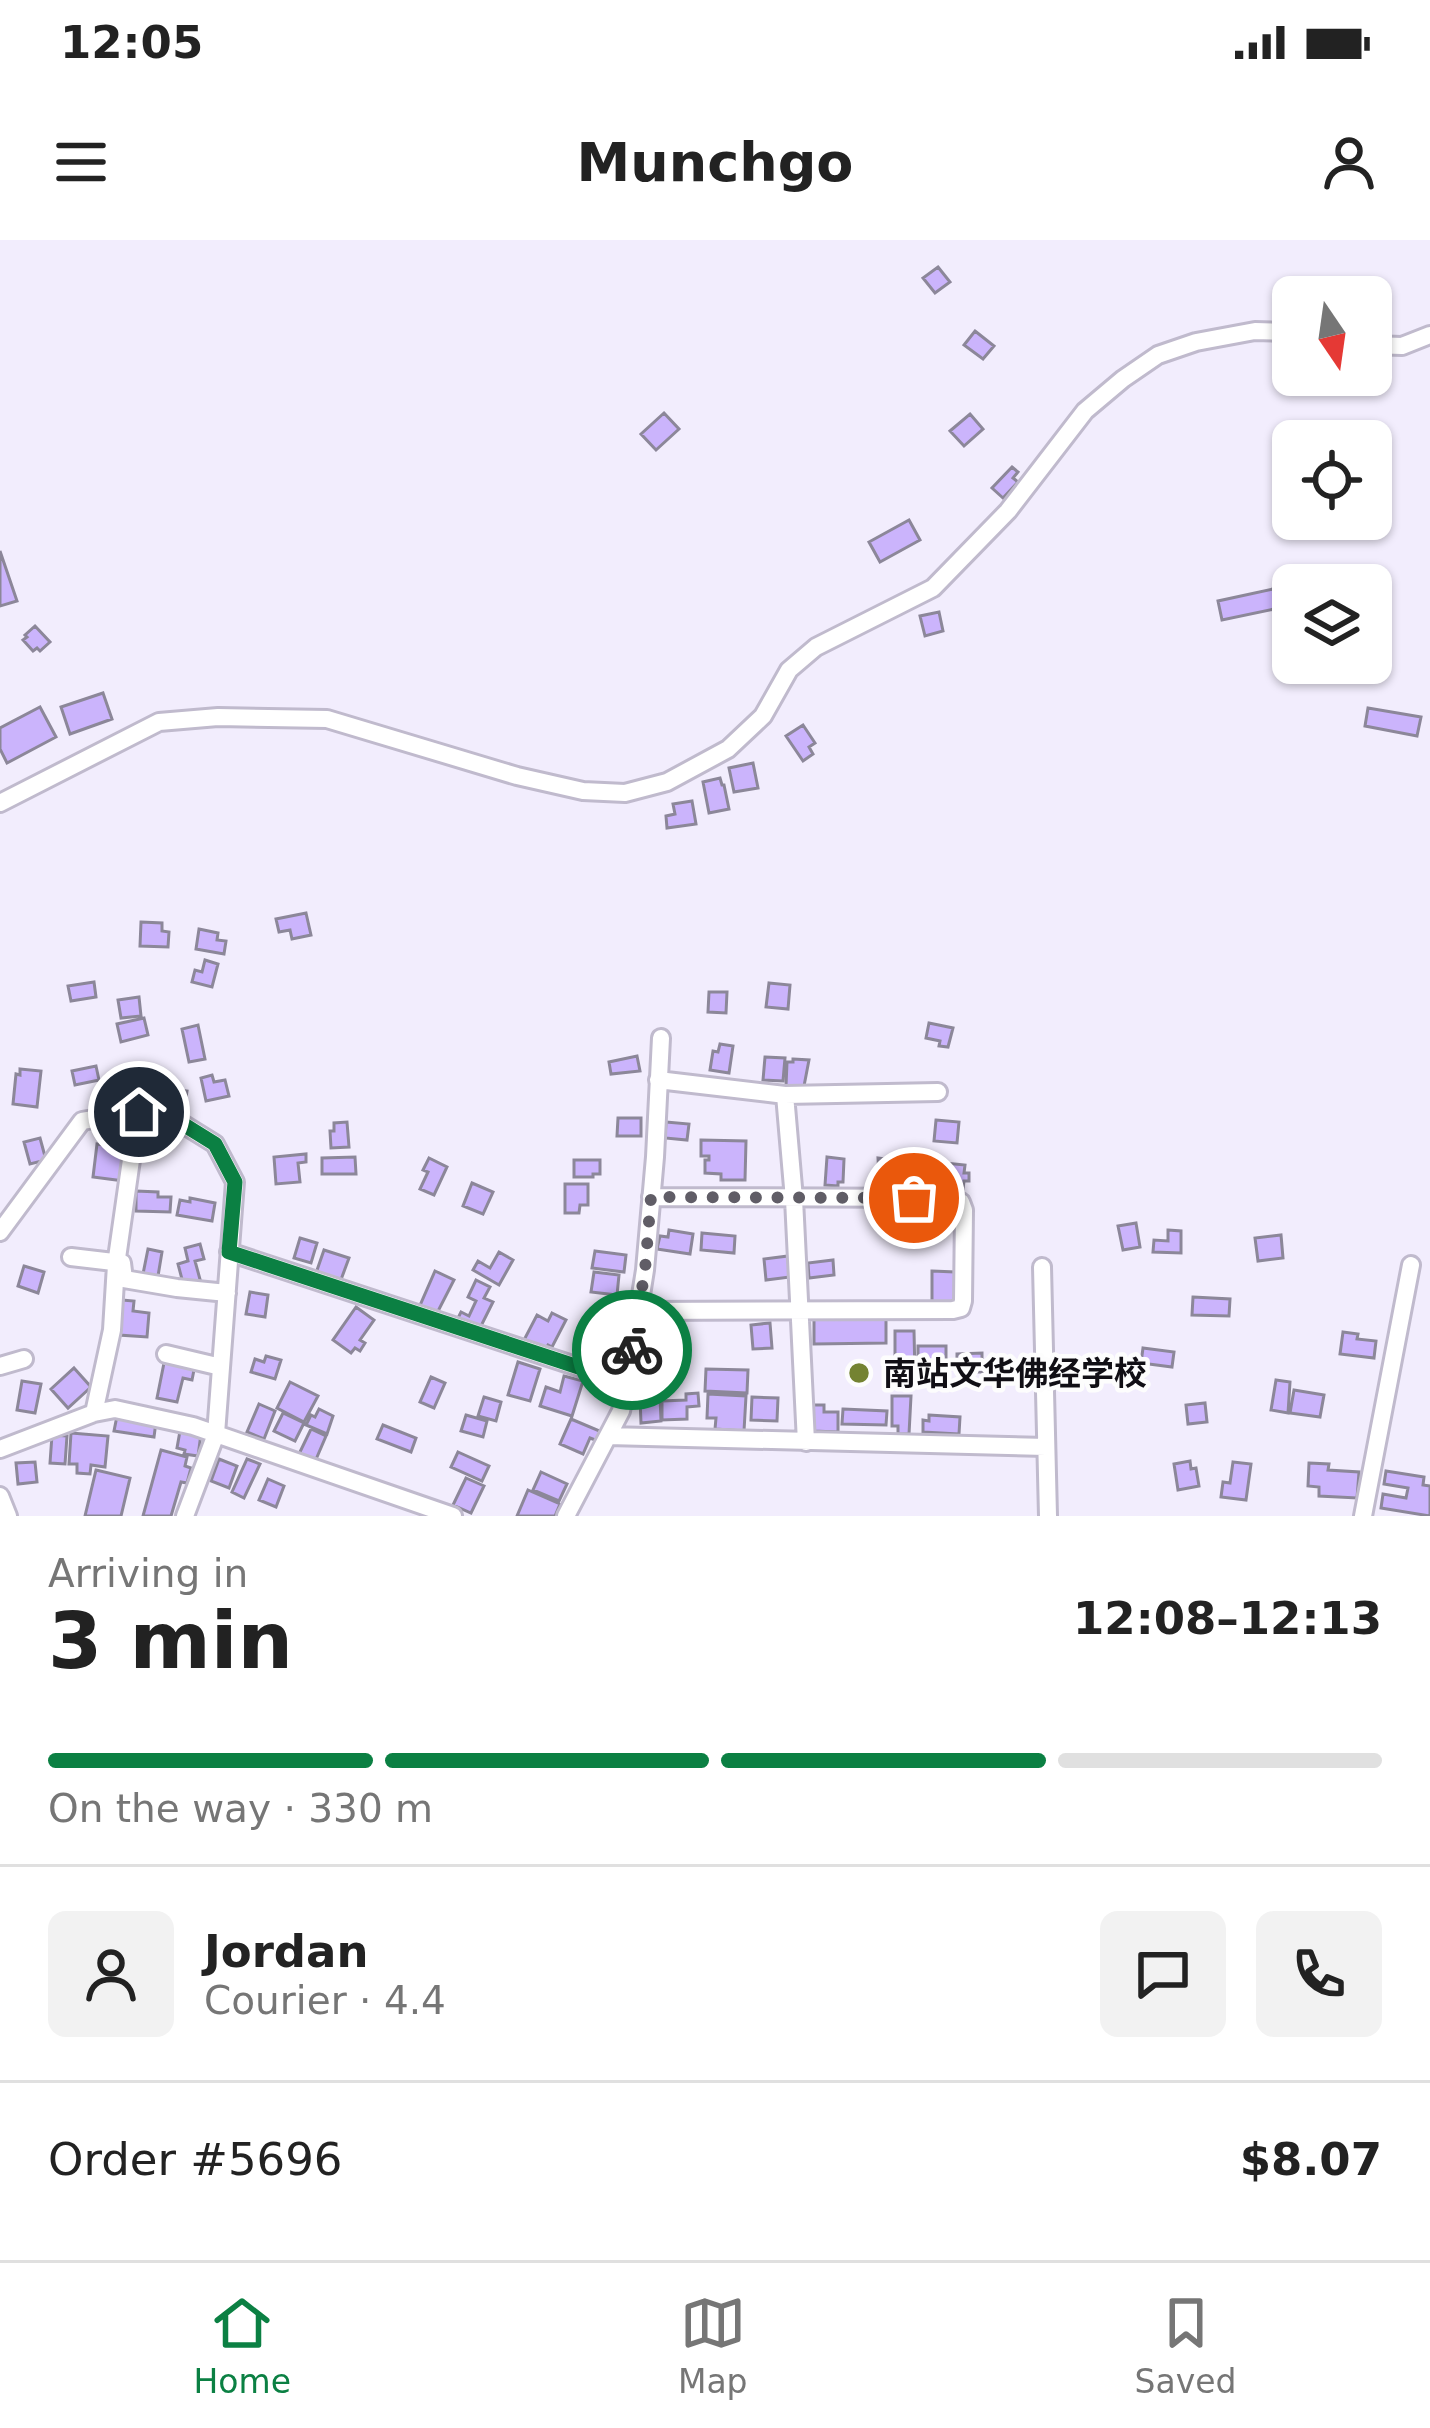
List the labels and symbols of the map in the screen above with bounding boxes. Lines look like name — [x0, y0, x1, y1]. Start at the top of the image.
north arrow — [1272, 276, 1392, 396]
pin — [88, 1061, 190, 1163]
pin — [863, 1147, 965, 1249]
courier — [572, 1290, 692, 1410]
place label: 南站文华佛经学校 — [883, 1354, 1147, 1393]
marker: 南站文华佛经学校 — [846, 1360, 872, 1386]

